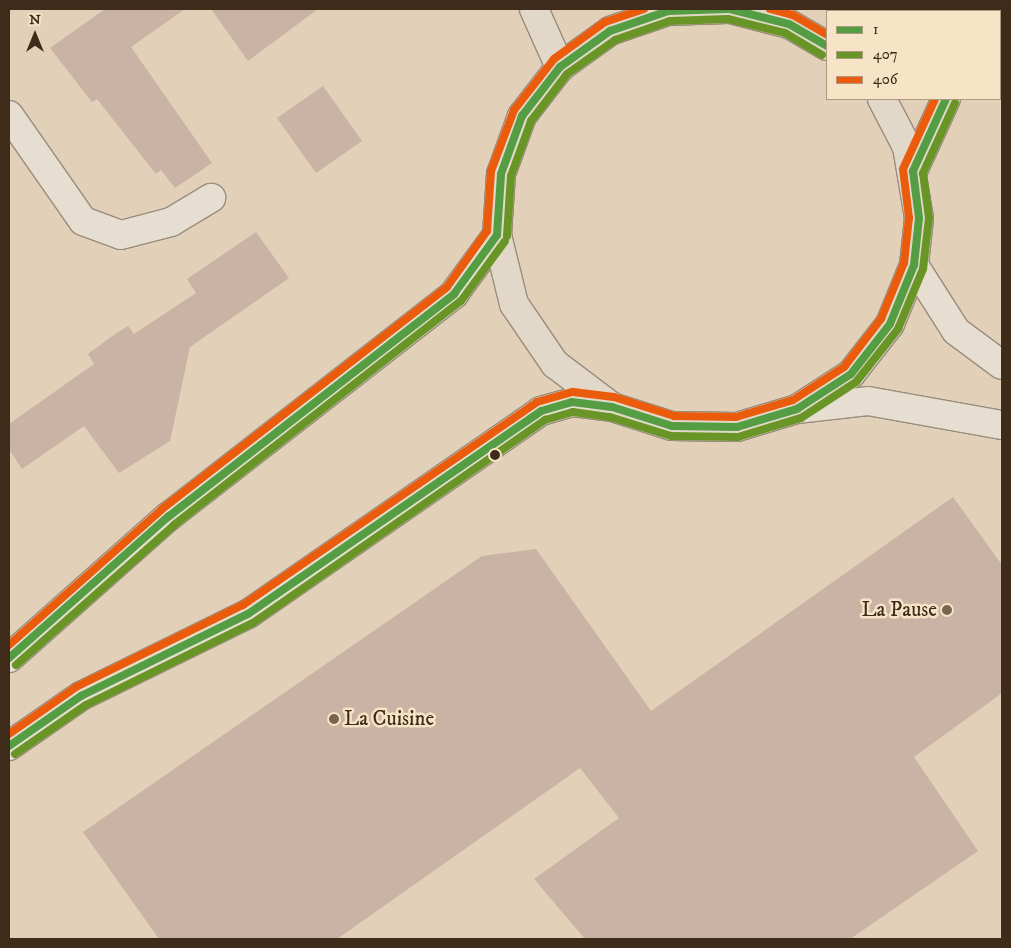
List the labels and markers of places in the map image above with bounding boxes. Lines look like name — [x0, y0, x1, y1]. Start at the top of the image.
unlabelled marker — [490, 450, 500, 460]
place label: La Pause — [861, 597, 937, 623]
marker: La Pause — [941, 604, 953, 616]
place label: La Cuisine — [344, 706, 434, 732]
marker: La Cuisine — [328, 713, 340, 725]

